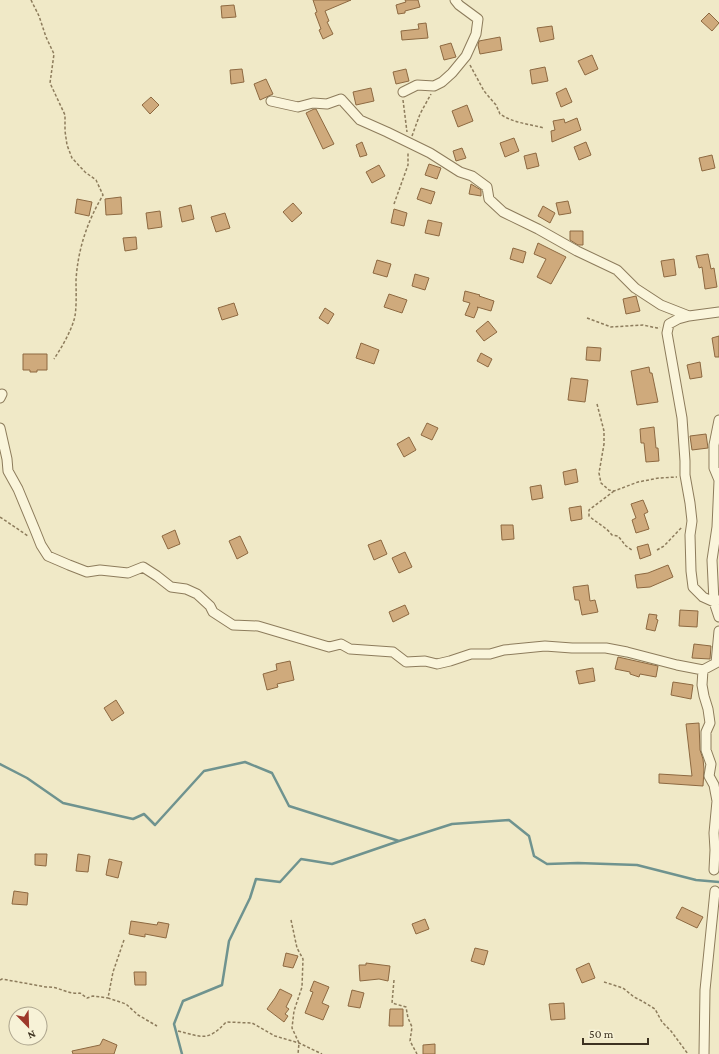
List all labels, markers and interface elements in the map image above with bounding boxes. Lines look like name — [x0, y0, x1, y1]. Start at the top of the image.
north arrow — [8, 1006, 48, 1046]
scale bar — [583, 1020, 648, 1046]
text: 50 m — [589, 1027, 614, 1041]
text: N — [26, 1028, 38, 1042]

